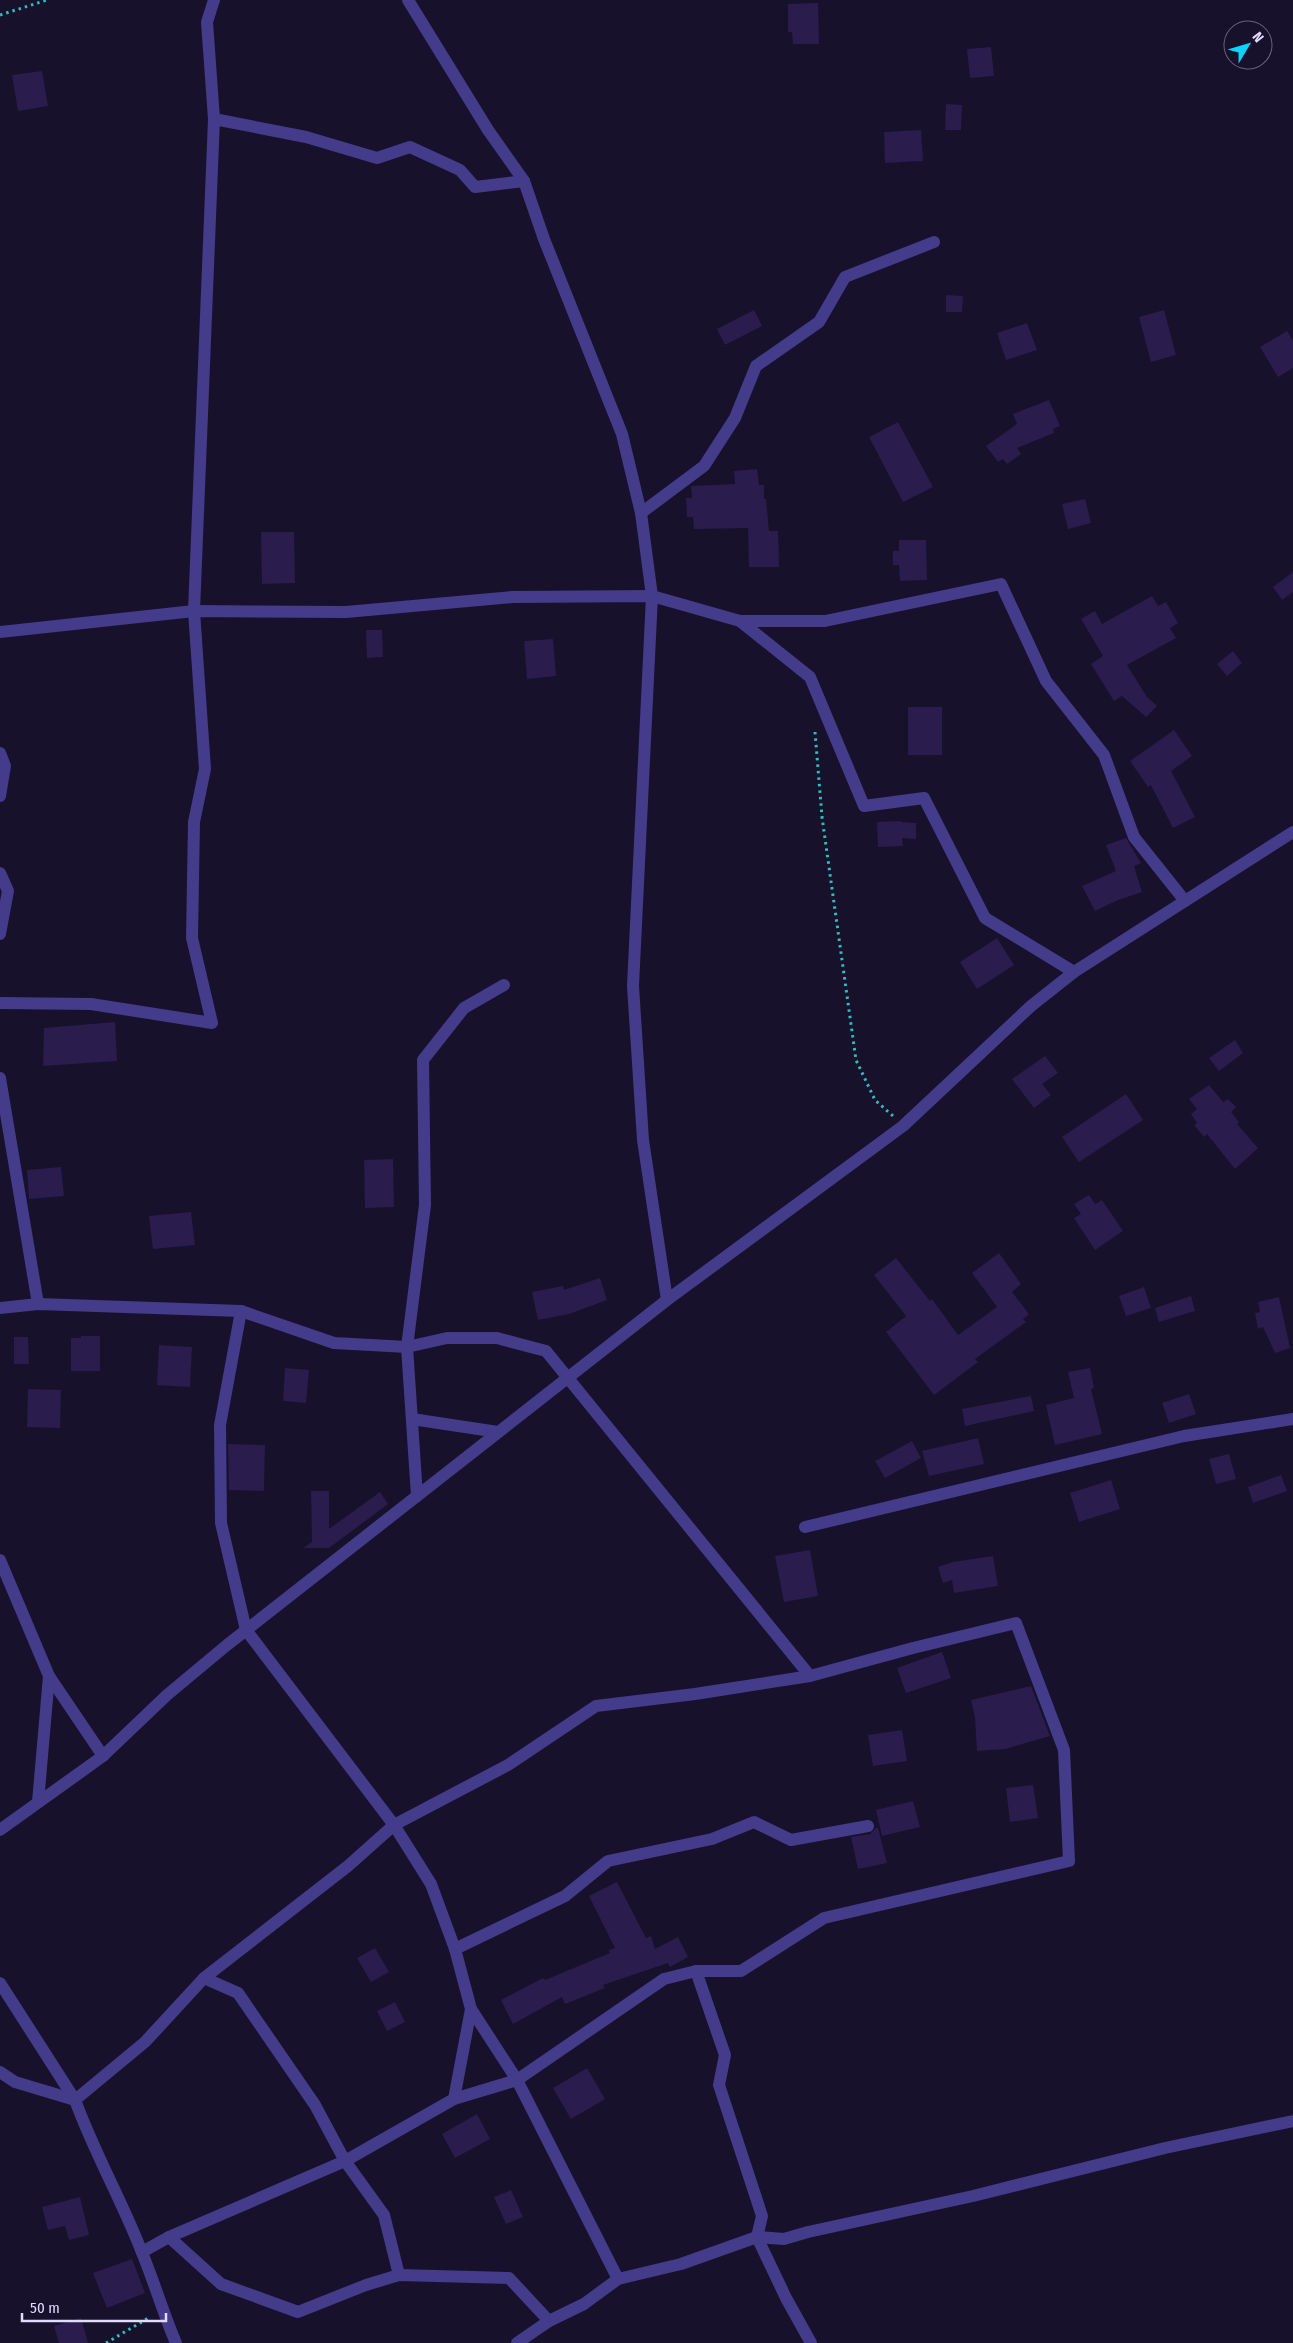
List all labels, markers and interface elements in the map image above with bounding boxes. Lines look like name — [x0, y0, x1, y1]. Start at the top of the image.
north arrow — [1223, 20, 1273, 70]
text: N — [1249, 29, 1267, 46]
scale bar — [22, 2290, 166, 2322]
text: 50 m — [30, 2299, 60, 2317]

